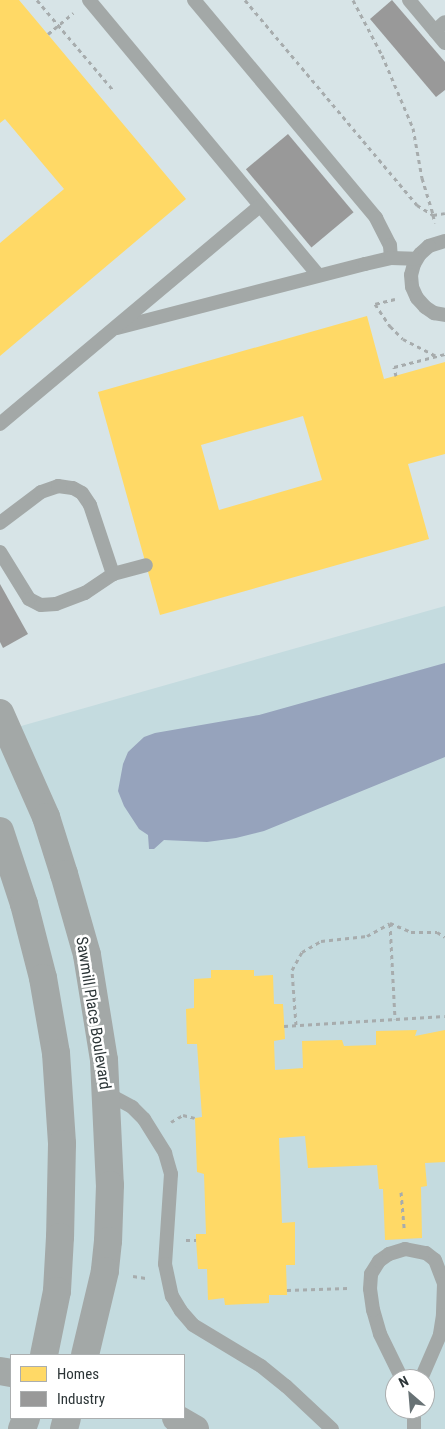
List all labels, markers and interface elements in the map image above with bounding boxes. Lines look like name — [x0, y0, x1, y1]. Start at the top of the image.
street label: Sawmill Place Boulevard — [71, 935, 115, 1091]
legend — [10, 1354, 185, 1419]
text: Homes — [57, 1365, 99, 1383]
north arrow — [385, 1369, 435, 1419]
text: N — [396, 1372, 411, 1391]
text: Industry — [57, 1390, 105, 1408]

